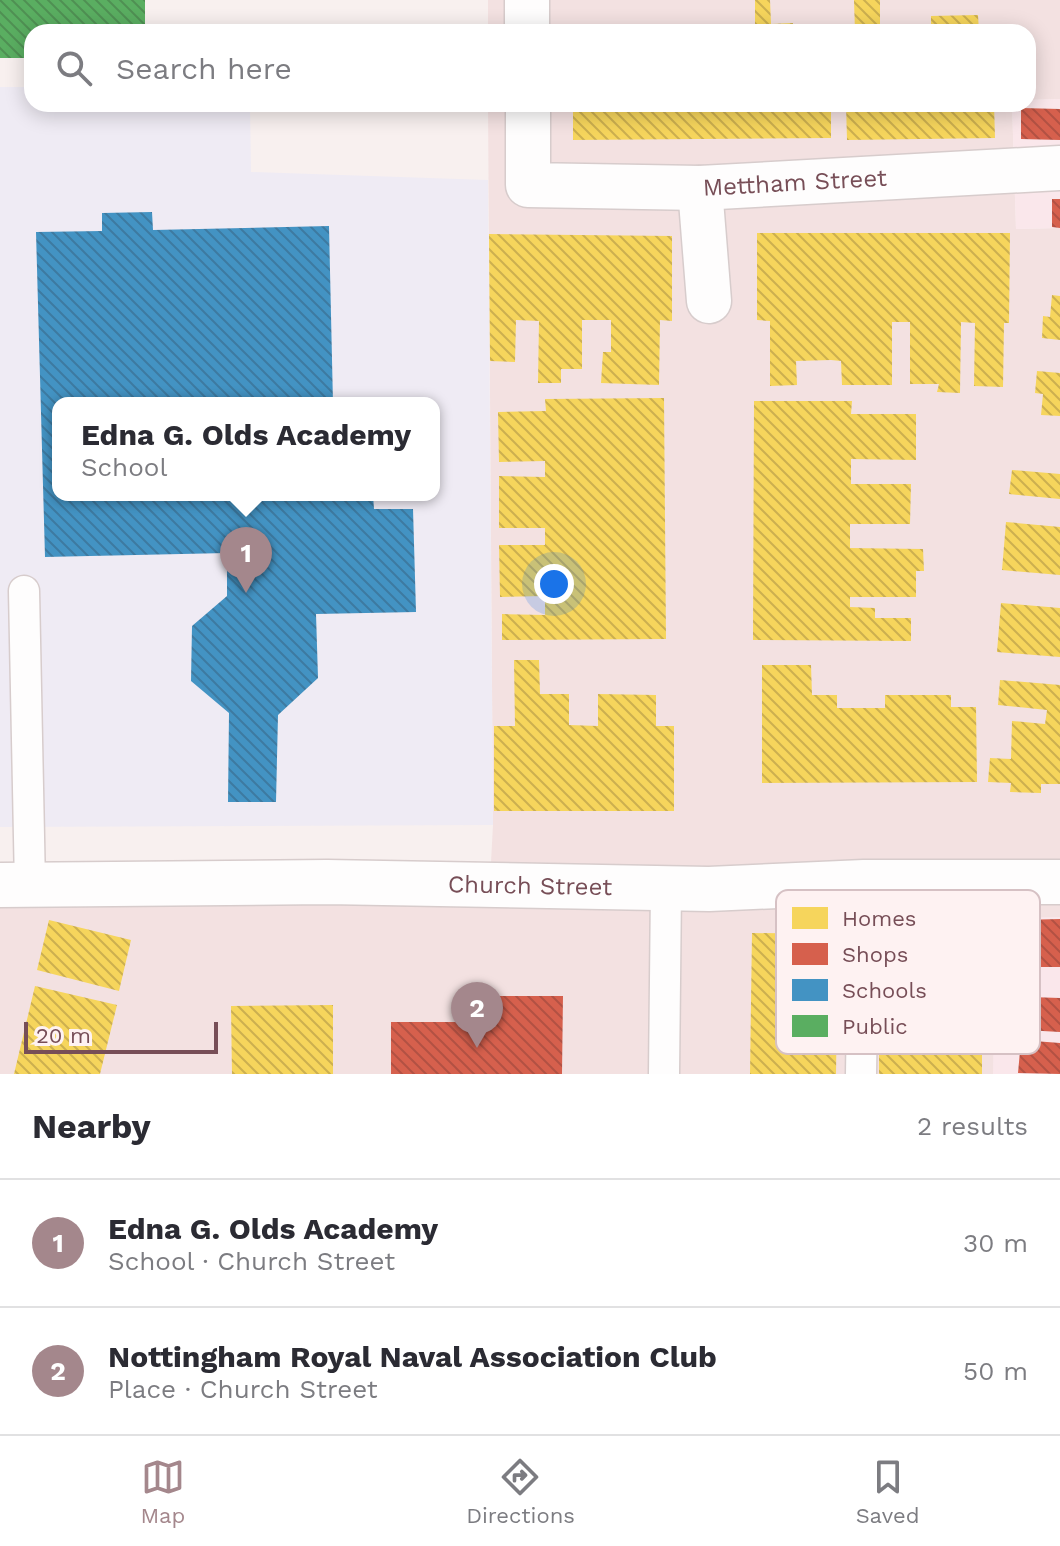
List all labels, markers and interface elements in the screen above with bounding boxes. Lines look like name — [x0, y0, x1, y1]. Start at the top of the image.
search box — [24, 24, 1036, 112]
icon: search — [52, 46, 96, 90]
text: Search here — [116, 51, 292, 86]
street label: Mettham Street — [702, 164, 888, 202]
popup — [52, 397, 440, 501]
text: Edna G. Olds Academy — [81, 417, 411, 452]
text: School — [81, 452, 167, 482]
pin: 1 — [220, 527, 272, 593]
your location — [534, 564, 574, 604]
street label: Church Street — [448, 870, 612, 901]
legend — [776, 890, 1040, 1054]
text: Homes — [842, 906, 916, 931]
text: Shops — [842, 942, 908, 967]
text: Schools — [842, 978, 927, 1003]
pin: 2 — [451, 982, 503, 1048]
text: Public — [842, 1014, 908, 1039]
scale bar — [24, 1018, 218, 1054]
text: 20 m — [36, 1023, 91, 1048]
text: Nearby — [32, 1106, 151, 1146]
text: 2 results — [917, 1111, 1028, 1141]
text: Edna G. Olds Academy — [108, 1211, 438, 1246]
text: 1 — [52, 1228, 64, 1258]
text: 30 m — [963, 1228, 1028, 1258]
text: School · Church Street — [108, 1246, 395, 1276]
text: Nottingham Royal Naval Association Club — [108, 1339, 717, 1374]
text: 2 — [50, 1356, 66, 1386]
text: 50 m — [963, 1356, 1028, 1386]
text: Place · Church Street — [108, 1374, 378, 1404]
tab: Map — [140, 1455, 185, 1528]
tab: Directions — [466, 1455, 575, 1528]
tab: Saved — [856, 1455, 920, 1528]

